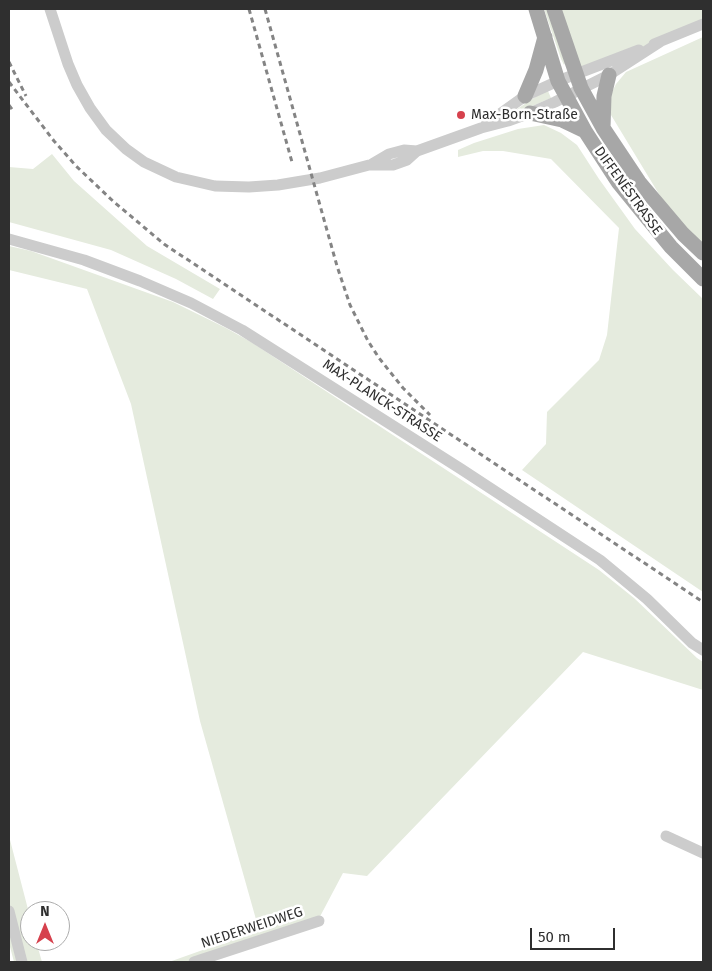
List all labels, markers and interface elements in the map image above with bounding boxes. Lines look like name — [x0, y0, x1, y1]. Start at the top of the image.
place label: Max-Born-Straße — [471, 107, 578, 123]
marker: Max-Born-Straße — [455, 109, 467, 121]
street label: DIFFENÉSTRASSE — [590, 144, 666, 238]
street label: MAX-PLANCK-STRASSE — [319, 356, 445, 446]
north arrow — [20, 901, 70, 951]
text: N — [40, 903, 50, 920]
street label: NIEDERWEIDWEG — [199, 904, 305, 952]
scale bar — [532, 918, 617, 950]
text: 50 m — [538, 928, 571, 946]

